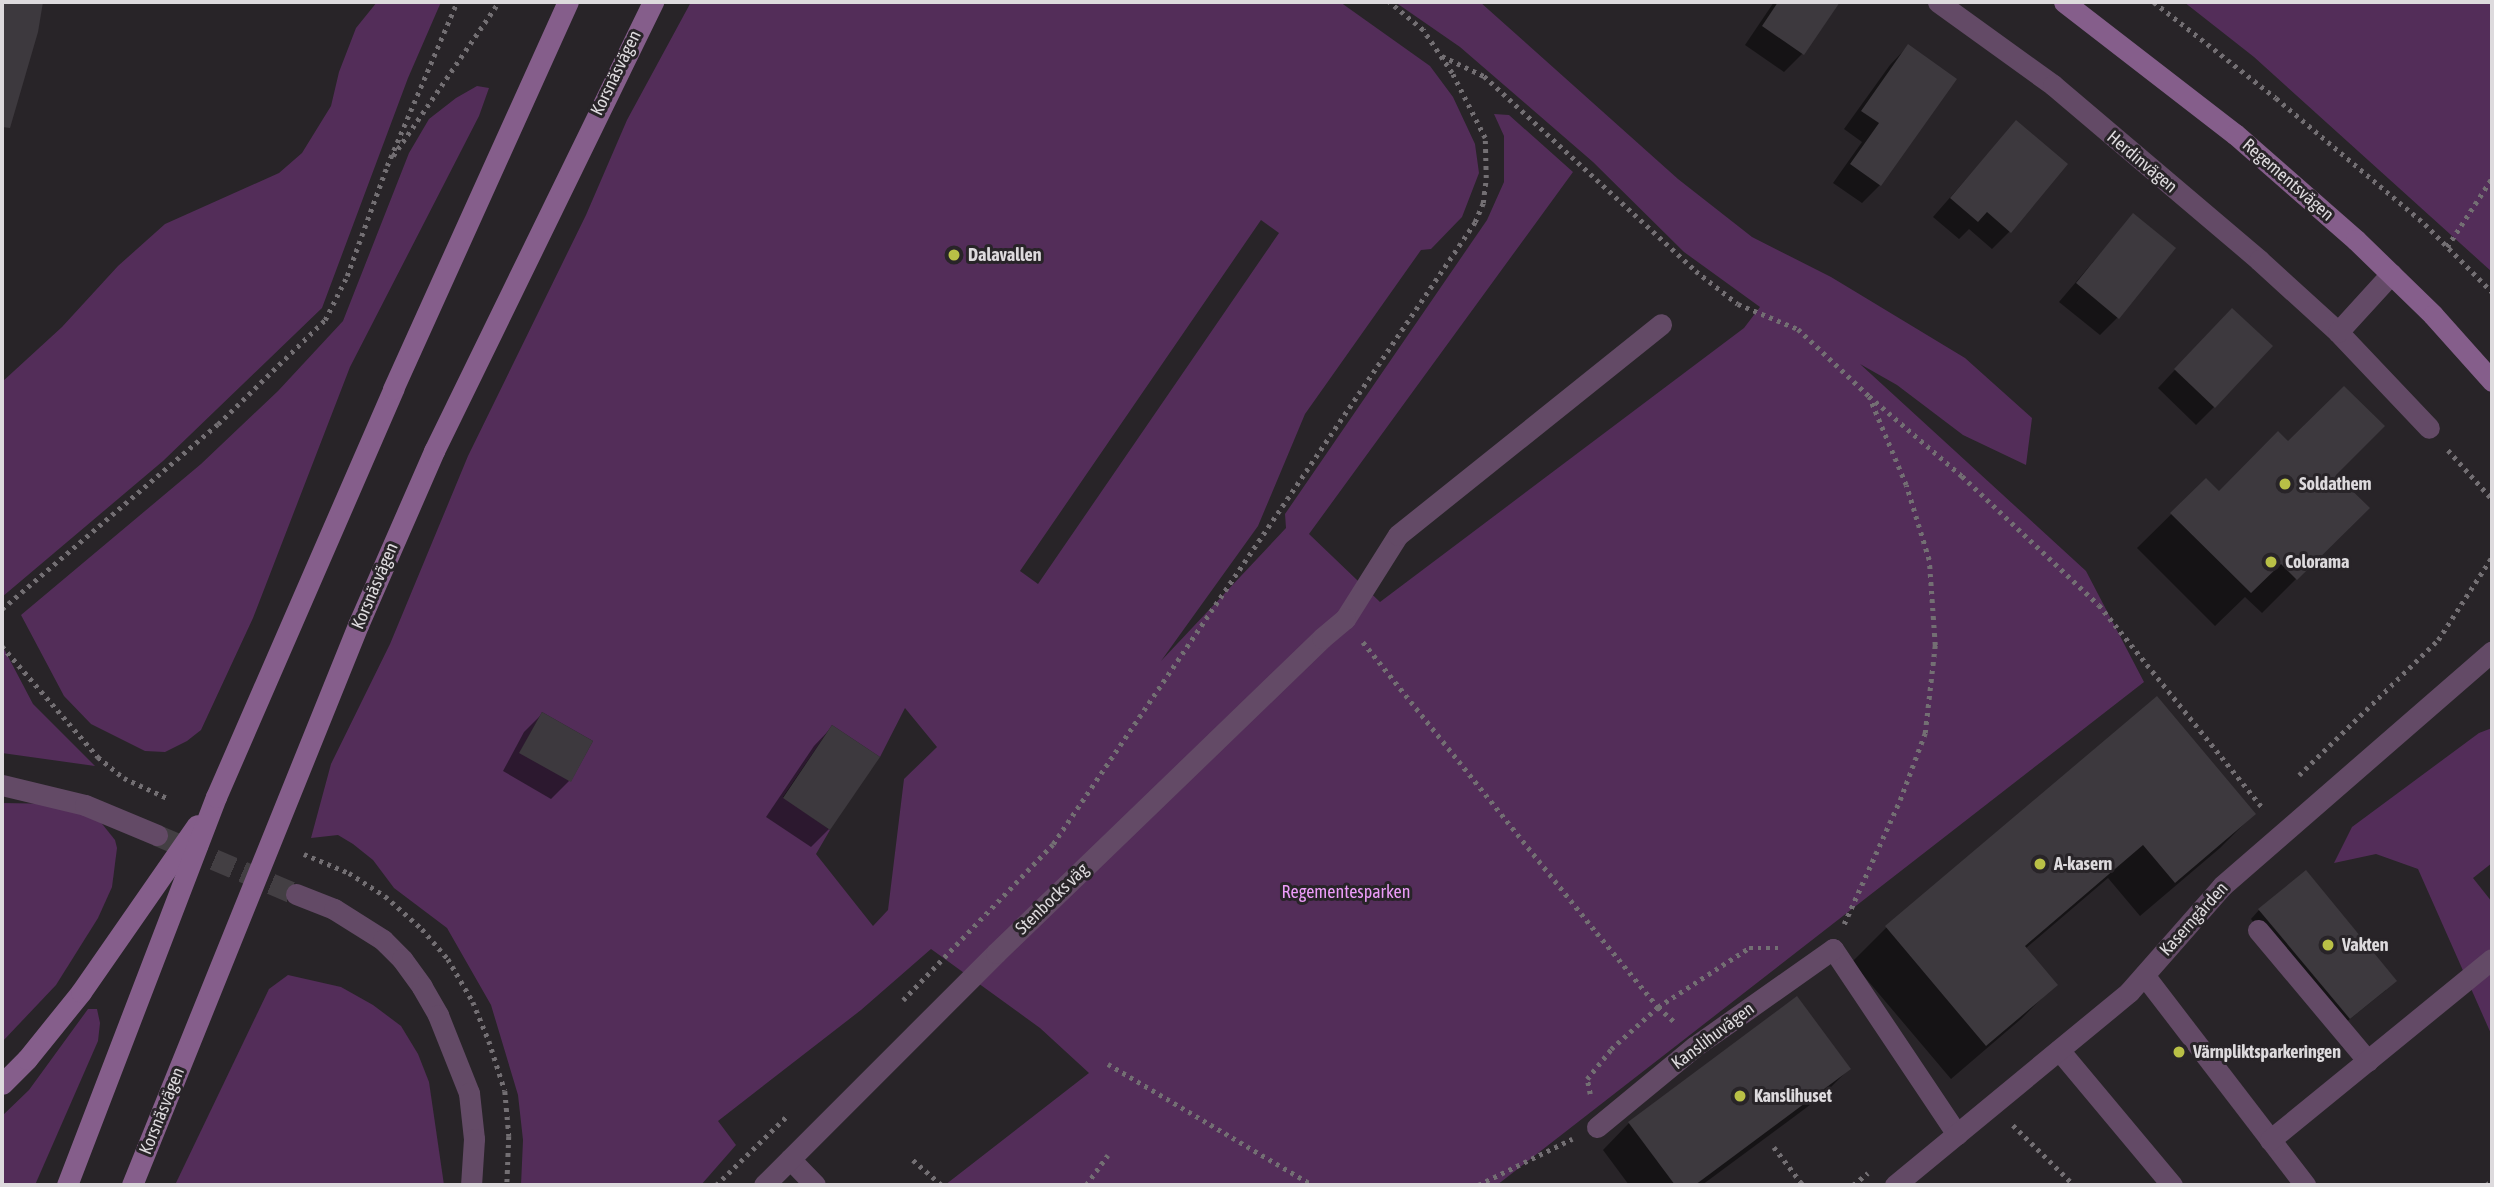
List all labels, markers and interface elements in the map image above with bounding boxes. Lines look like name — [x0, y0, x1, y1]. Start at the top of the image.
street label: Korsnäsvägen — [586, 27, 646, 119]
street label: Herdinvägen — [2102, 126, 2182, 198]
street label: Regementsvägen — [2238, 134, 2338, 226]
place label: Dalavallen — [968, 244, 1041, 266]
marker: Dalavallen — [946, 247, 962, 263]
place label: Soldathem — [2299, 473, 2372, 495]
marker: Soldathem — [2277, 476, 2293, 492]
street label: Korsnäsvägen — [347, 539, 403, 633]
place label: Colorama — [2285, 551, 2349, 573]
marker: Colorama — [2263, 554, 2279, 570]
place label: A-kasern — [2054, 853, 2112, 875]
marker: A-kasern — [2032, 856, 2048, 872]
street label: Stenbocks väg — [1011, 859, 1093, 939]
street label: Kaserngården — [2155, 878, 2233, 960]
park label: Regementesparken — [1282, 881, 1410, 903]
place label: Vakten — [2342, 934, 2388, 956]
marker: Vakten — [2320, 937, 2336, 953]
street label: Kanslihuvägen — [1667, 998, 1759, 1074]
place label: Värnpliktsparkeringen — [2193, 1041, 2341, 1063]
marker: Värnpliktsparkeringen — [2171, 1044, 2187, 1060]
street label: Korsnäsvägen — [135, 1064, 189, 1158]
place label: Kanslihuset — [1754, 1085, 1832, 1107]
marker: Kanslihuset — [1732, 1088, 1748, 1104]

